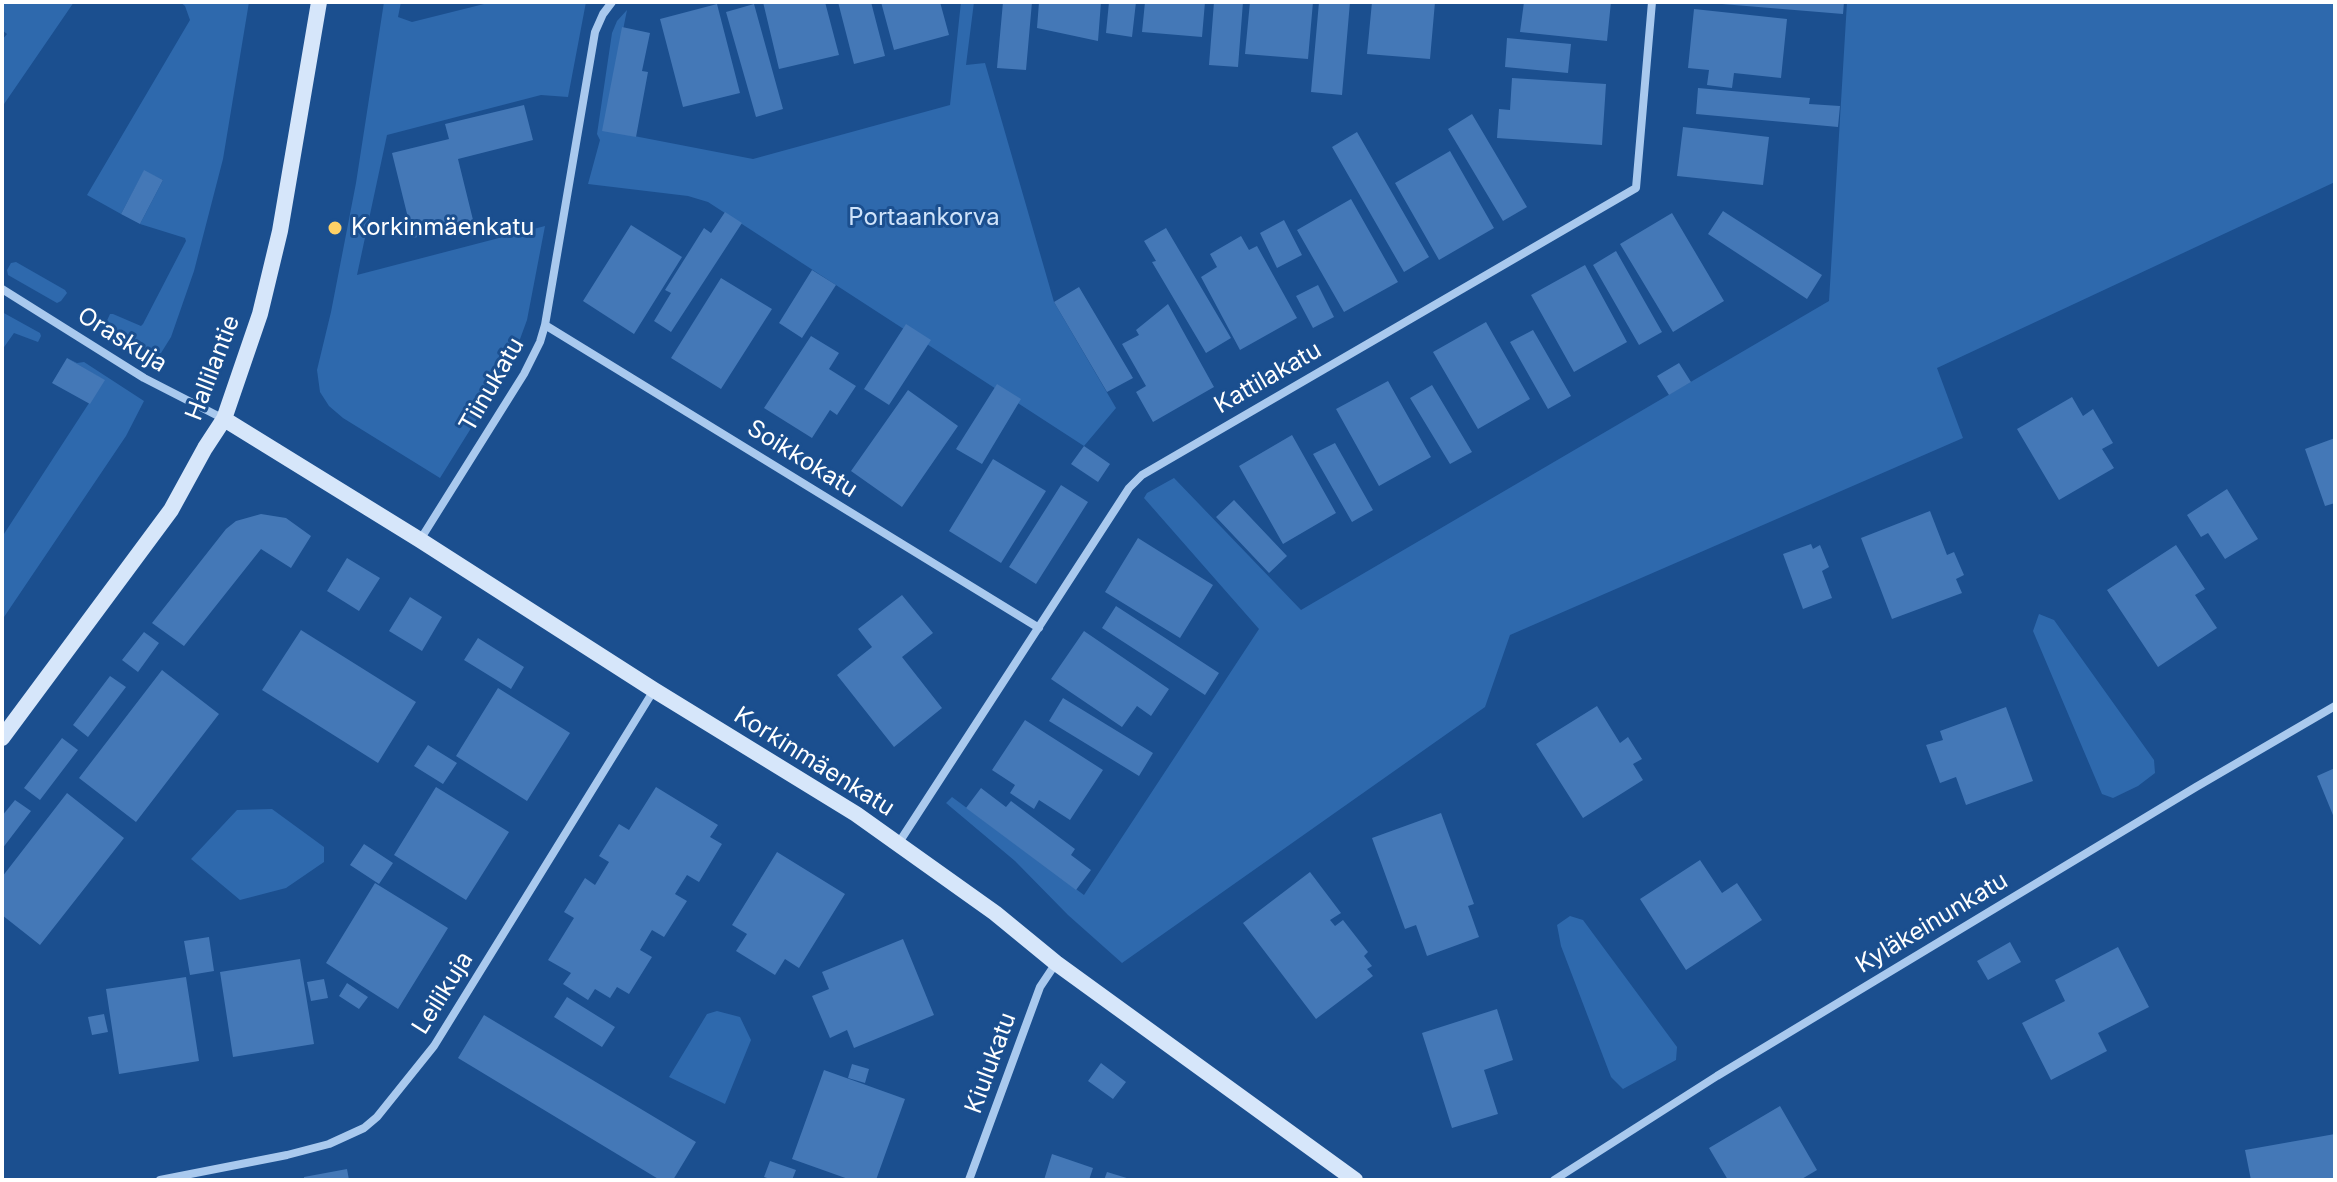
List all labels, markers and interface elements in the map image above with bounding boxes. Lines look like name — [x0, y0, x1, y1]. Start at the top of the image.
park label: Portaankorva — [848, 204, 1000, 232]
place label: Korkinmäenkatu — [351, 214, 535, 242]
marker: Korkinmäenkatu — [326, 219, 344, 237]
street label: Oraskuja — [72, 301, 172, 379]
street label: Hallilantie — [180, 312, 246, 424]
street label: Tiinukatu — [453, 333, 531, 437]
street label: Kattilakatu — [1209, 336, 1327, 420]
street label: Soikkokatu — [742, 414, 862, 504]
street label: Korkinmäenkatu — [729, 701, 899, 823]
street label: Kyläkeinunkatu — [1851, 866, 2013, 980]
street label: Leilikuja — [407, 947, 479, 1039]
street label: Kiulukatu — [959, 1009, 1023, 1117]

